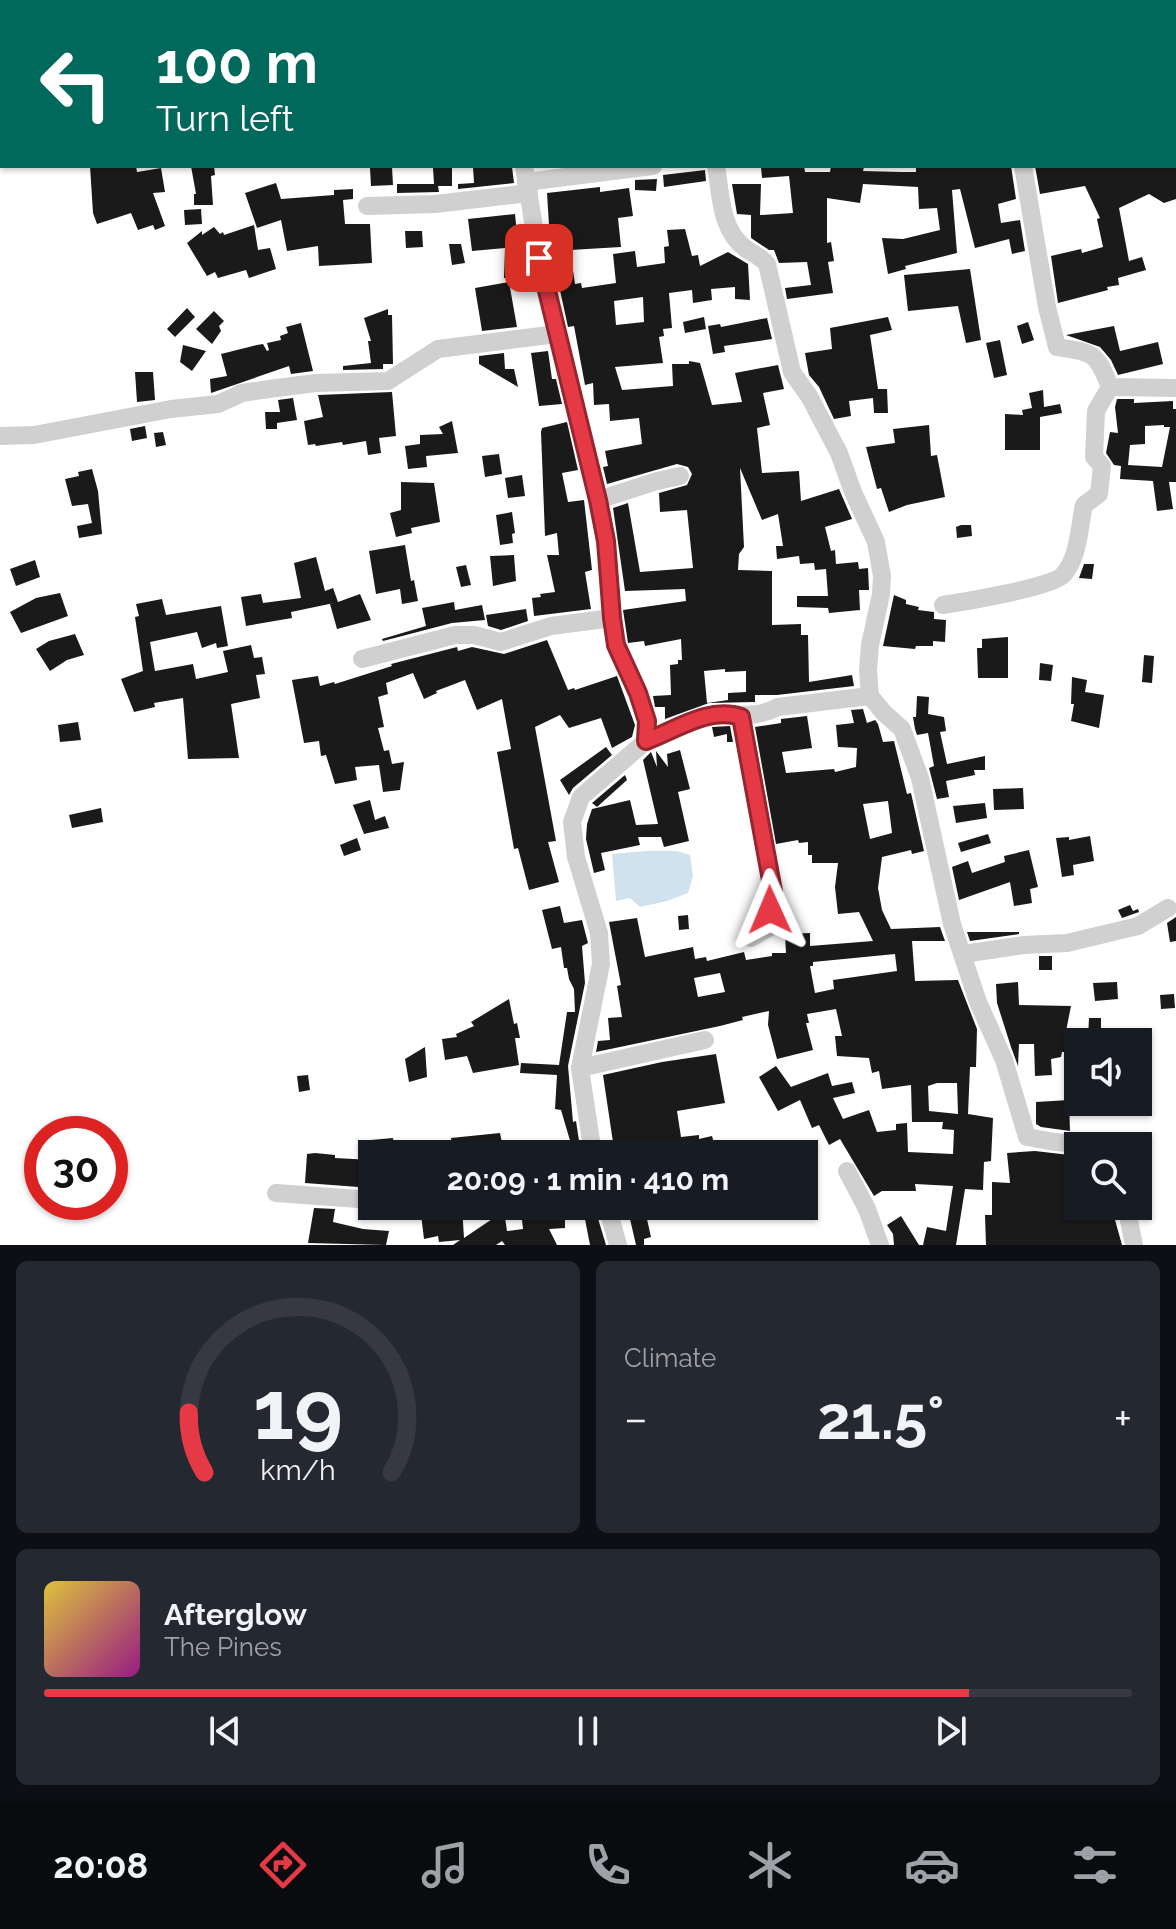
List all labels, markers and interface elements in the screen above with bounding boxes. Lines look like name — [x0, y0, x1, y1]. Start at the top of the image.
text: 100 m — [156, 30, 318, 96]
icon: left — [24, 32, 128, 136]
text: Turn left — [156, 97, 294, 139]
pin — [505, 224, 573, 292]
icon: arrive — [517, 236, 561, 280]
position arrow — [728, 868, 812, 952]
map controls — [1064, 1028, 1152, 1220]
button: sound — [1064, 1028, 1152, 1116]
speed limit sign: 30 — [24, 1116, 128, 1220]
button: search — [1064, 1132, 1152, 1220]
text: 20:09 · 1 min · 410 m — [447, 1162, 729, 1197]
text: Climate — [624, 1343, 716, 1373]
text: 19 — [253, 1361, 343, 1458]
text: 21.5° — [817, 1383, 944, 1453]
text: − — [624, 1393, 648, 1444]
text: + — [1114, 1393, 1132, 1444]
text: km/h — [260, 1453, 336, 1487]
text: Afterglow — [164, 1597, 307, 1632]
text: The Pines — [164, 1632, 282, 1662]
icon: previous — [203, 1709, 247, 1753]
icon: pause — [566, 1709, 610, 1753]
icon: next — [929, 1709, 973, 1753]
icon: directions — [255, 1837, 311, 1893]
icon: music — [417, 1837, 473, 1893]
icon: phone — [580, 1837, 636, 1893]
icon: climate — [742, 1837, 798, 1893]
icon: car — [904, 1837, 960, 1893]
icon: filters — [1067, 1837, 1123, 1893]
text: 20:08 — [53, 1844, 148, 1886]

